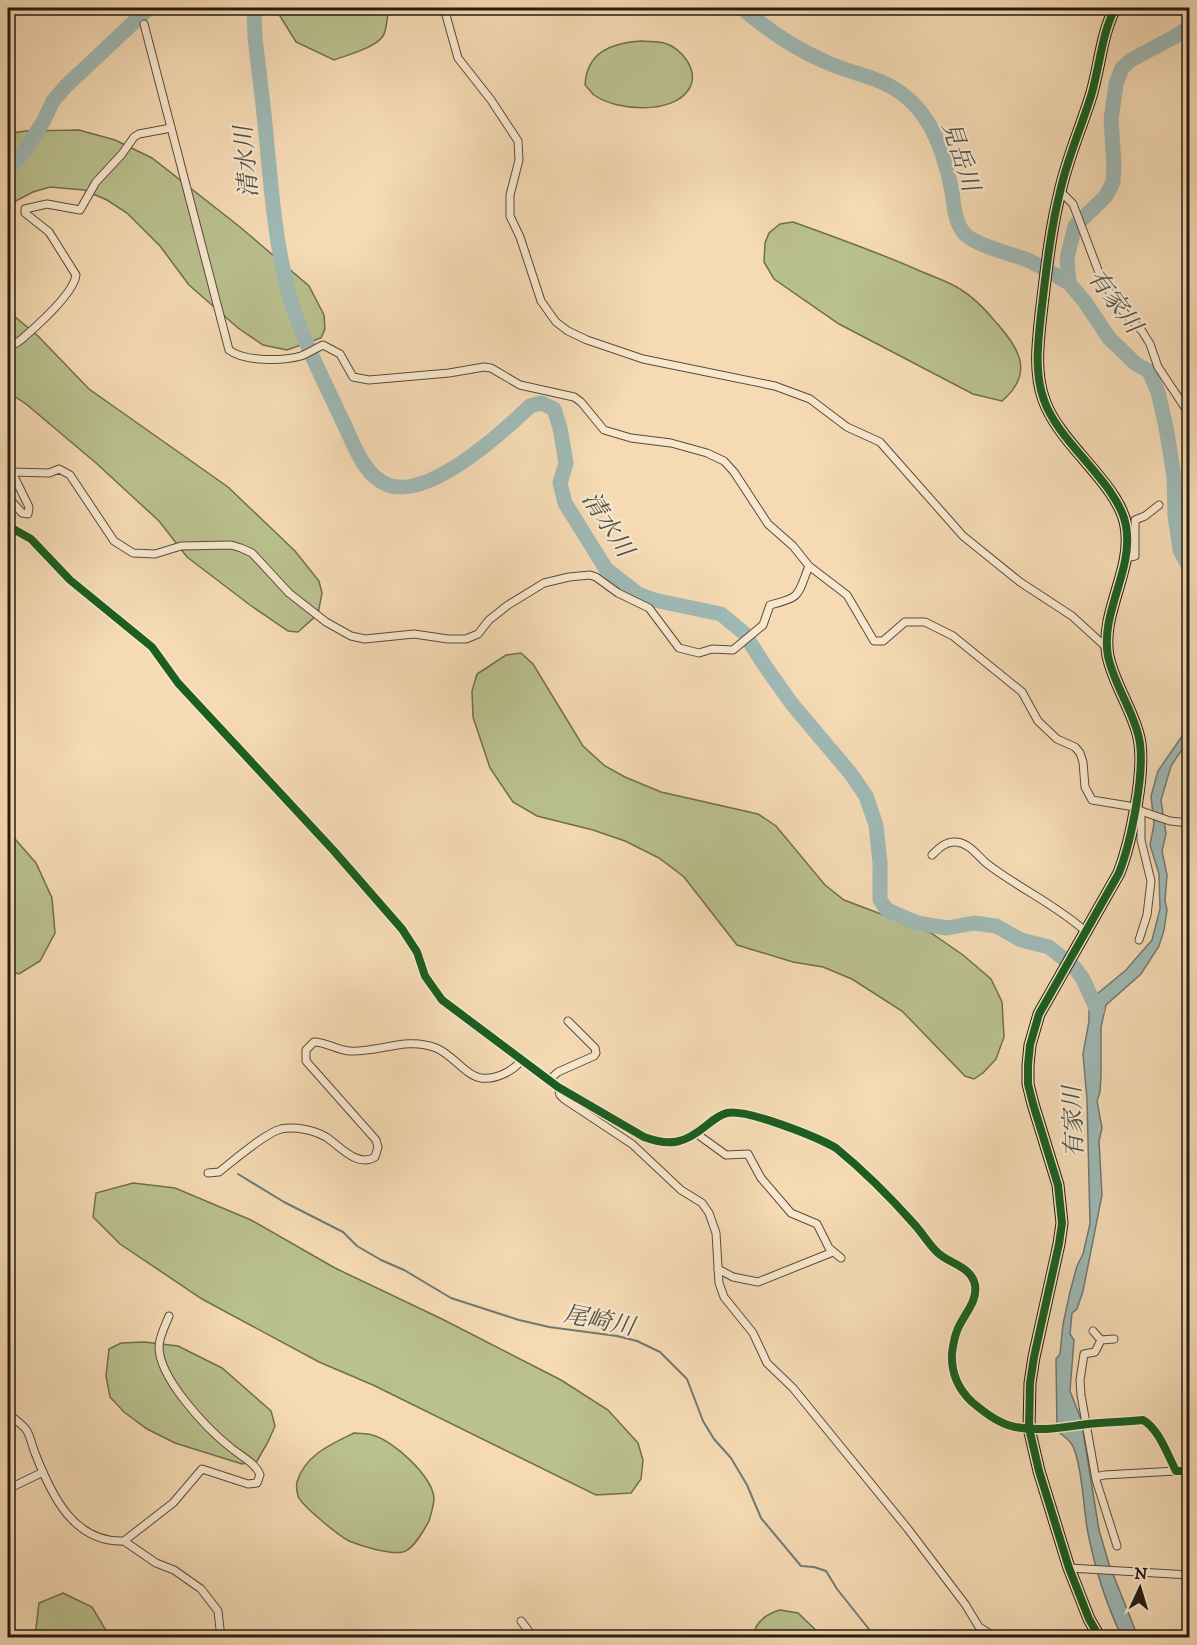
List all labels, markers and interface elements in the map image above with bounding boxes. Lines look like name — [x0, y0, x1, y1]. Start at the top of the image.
water label: 見岳川 — [935, 117, 986, 198]
water label: 清水川 — [229, 122, 265, 199]
water label: 有家川 — [1081, 264, 1150, 342]
water label: 清水川 — [575, 486, 641, 565]
water label: 有家川 — [1058, 1082, 1090, 1158]
water label: 尾崎川 — [561, 1299, 640, 1343]
north arrow — [1110, 1558, 1170, 1618]
text: N — [1134, 1564, 1148, 1584]

